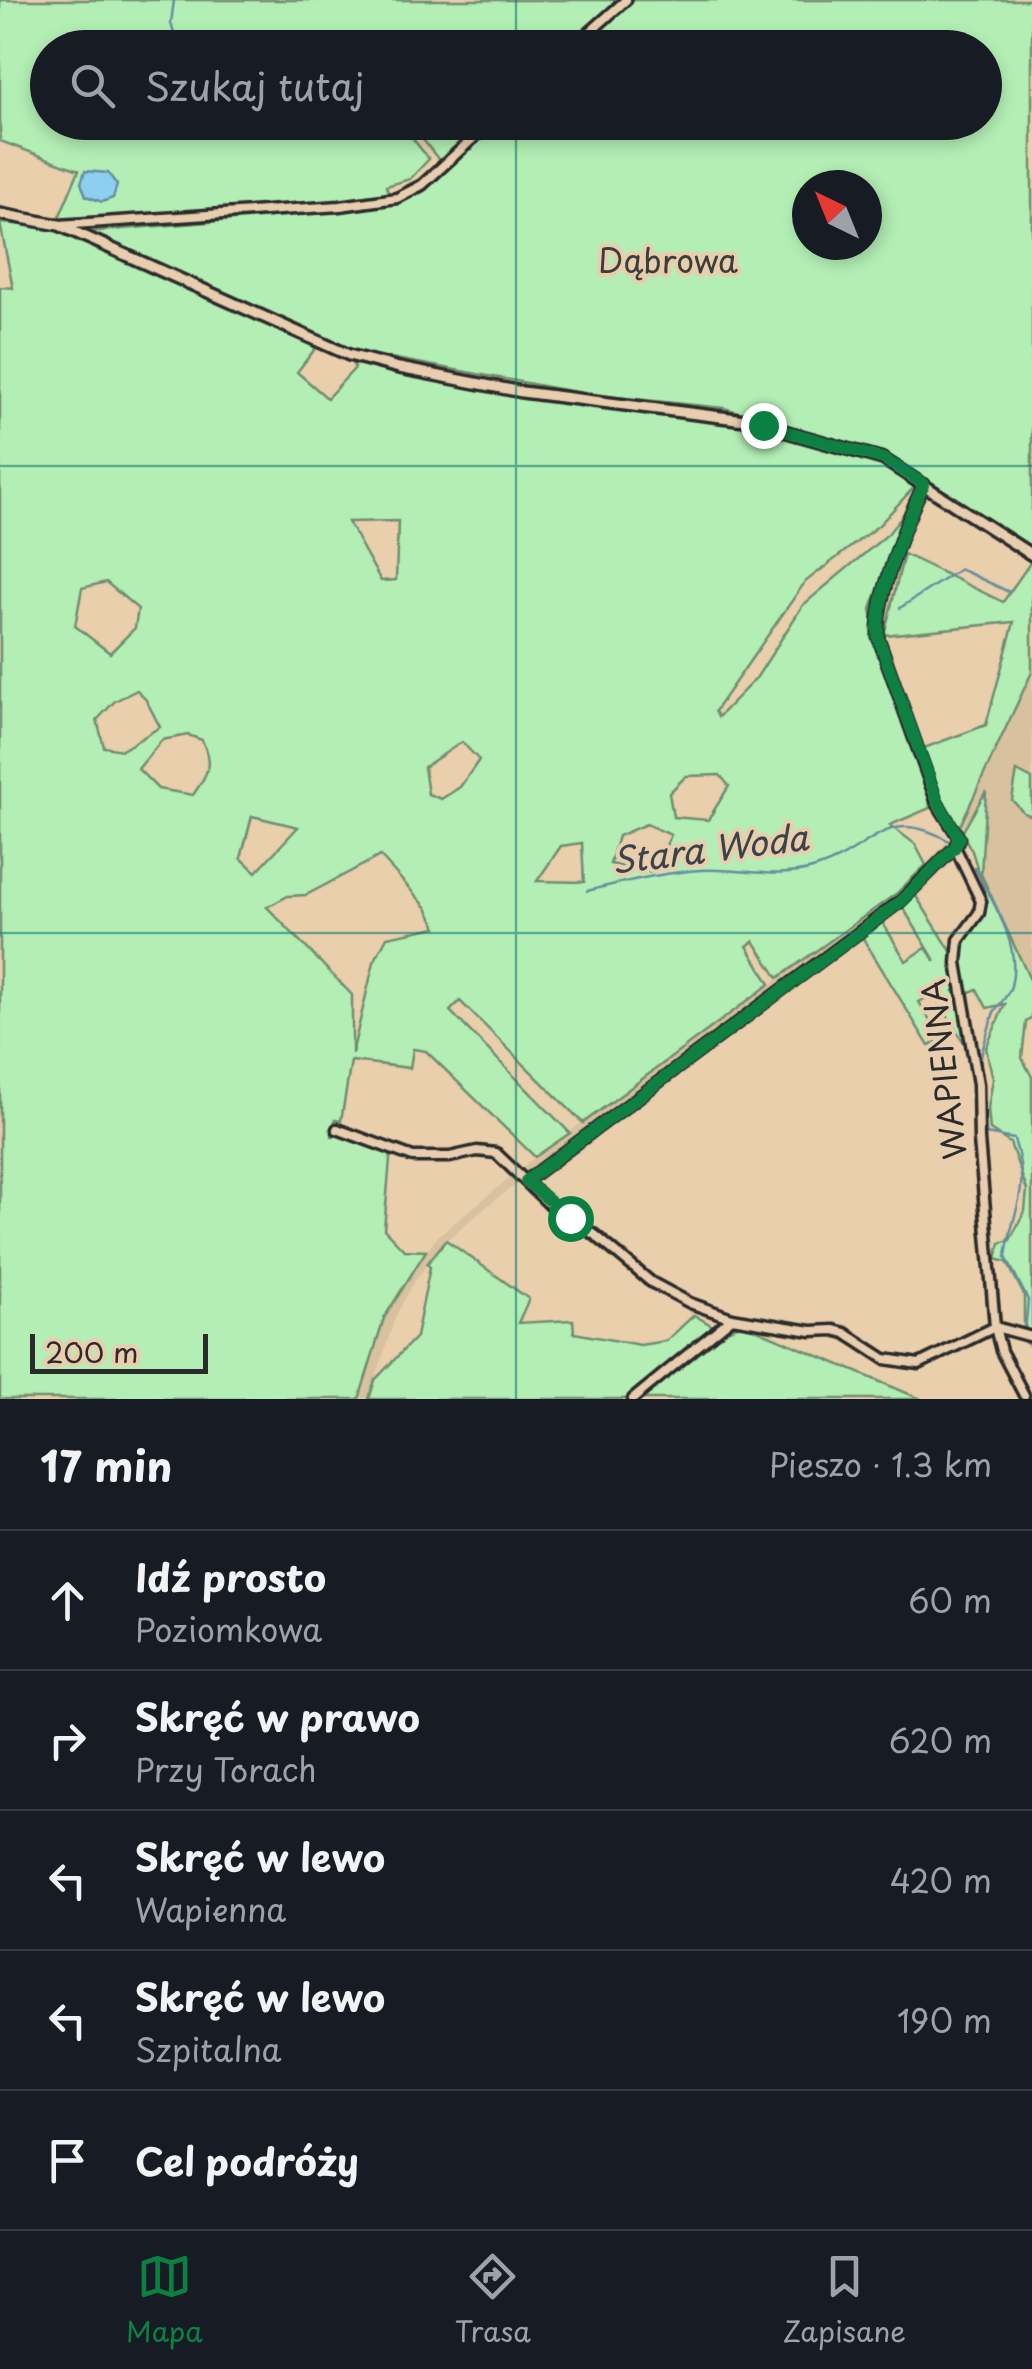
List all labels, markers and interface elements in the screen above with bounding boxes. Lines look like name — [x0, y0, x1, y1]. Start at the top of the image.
search box — [30, 30, 1002, 140]
text: Szukaj tutaj — [145, 57, 364, 114]
icon: search — [65, 58, 120, 113]
north arrow — [792, 170, 882, 260]
park label: Dąbrowa — [598, 236, 738, 284]
route end — [741, 403, 787, 449]
water label: Stara Woda — [608, 809, 813, 886]
street label: WAPIENNA — [908, 976, 978, 1162]
route start — [548, 1196, 594, 1242]
scale bar — [30, 1329, 208, 1374]
text: 200 m — [45, 1330, 138, 1373]
text: 17 min — [40, 1433, 172, 1496]
text: Pieszo · 1.3 km — [769, 1440, 992, 1488]
text: Idź prosto — [135, 1548, 326, 1605]
icon: ahead — [40, 1573, 95, 1628]
text: 60 m — [908, 1576, 992, 1624]
text: Poziomkowa — [135, 1605, 322, 1653]
text: Skręć w prawo — [135, 1688, 420, 1745]
icon: right — [40, 1713, 95, 1768]
text: 620 m — [889, 1716, 992, 1764]
text: Przy Torach — [135, 1745, 317, 1793]
text: Skręć w lewo — [135, 1828, 385, 1885]
icon: left — [40, 1853, 95, 1908]
text: 420 m — [890, 1856, 992, 1904]
text: Wapienna — [135, 1885, 286, 1933]
text: Skręć w lewo — [135, 1968, 385, 2025]
icon: left — [40, 1993, 95, 2048]
text: 190 m — [897, 1996, 992, 2044]
text: Szpitalna — [135, 2025, 282, 2073]
text: Cel podróży — [135, 2132, 359, 2189]
icon: arrive — [40, 2133, 95, 2188]
tab: Mapa — [126, 2249, 203, 2352]
tab: Trasa — [455, 2249, 531, 2352]
tab: Zapisane — [783, 2249, 906, 2352]

